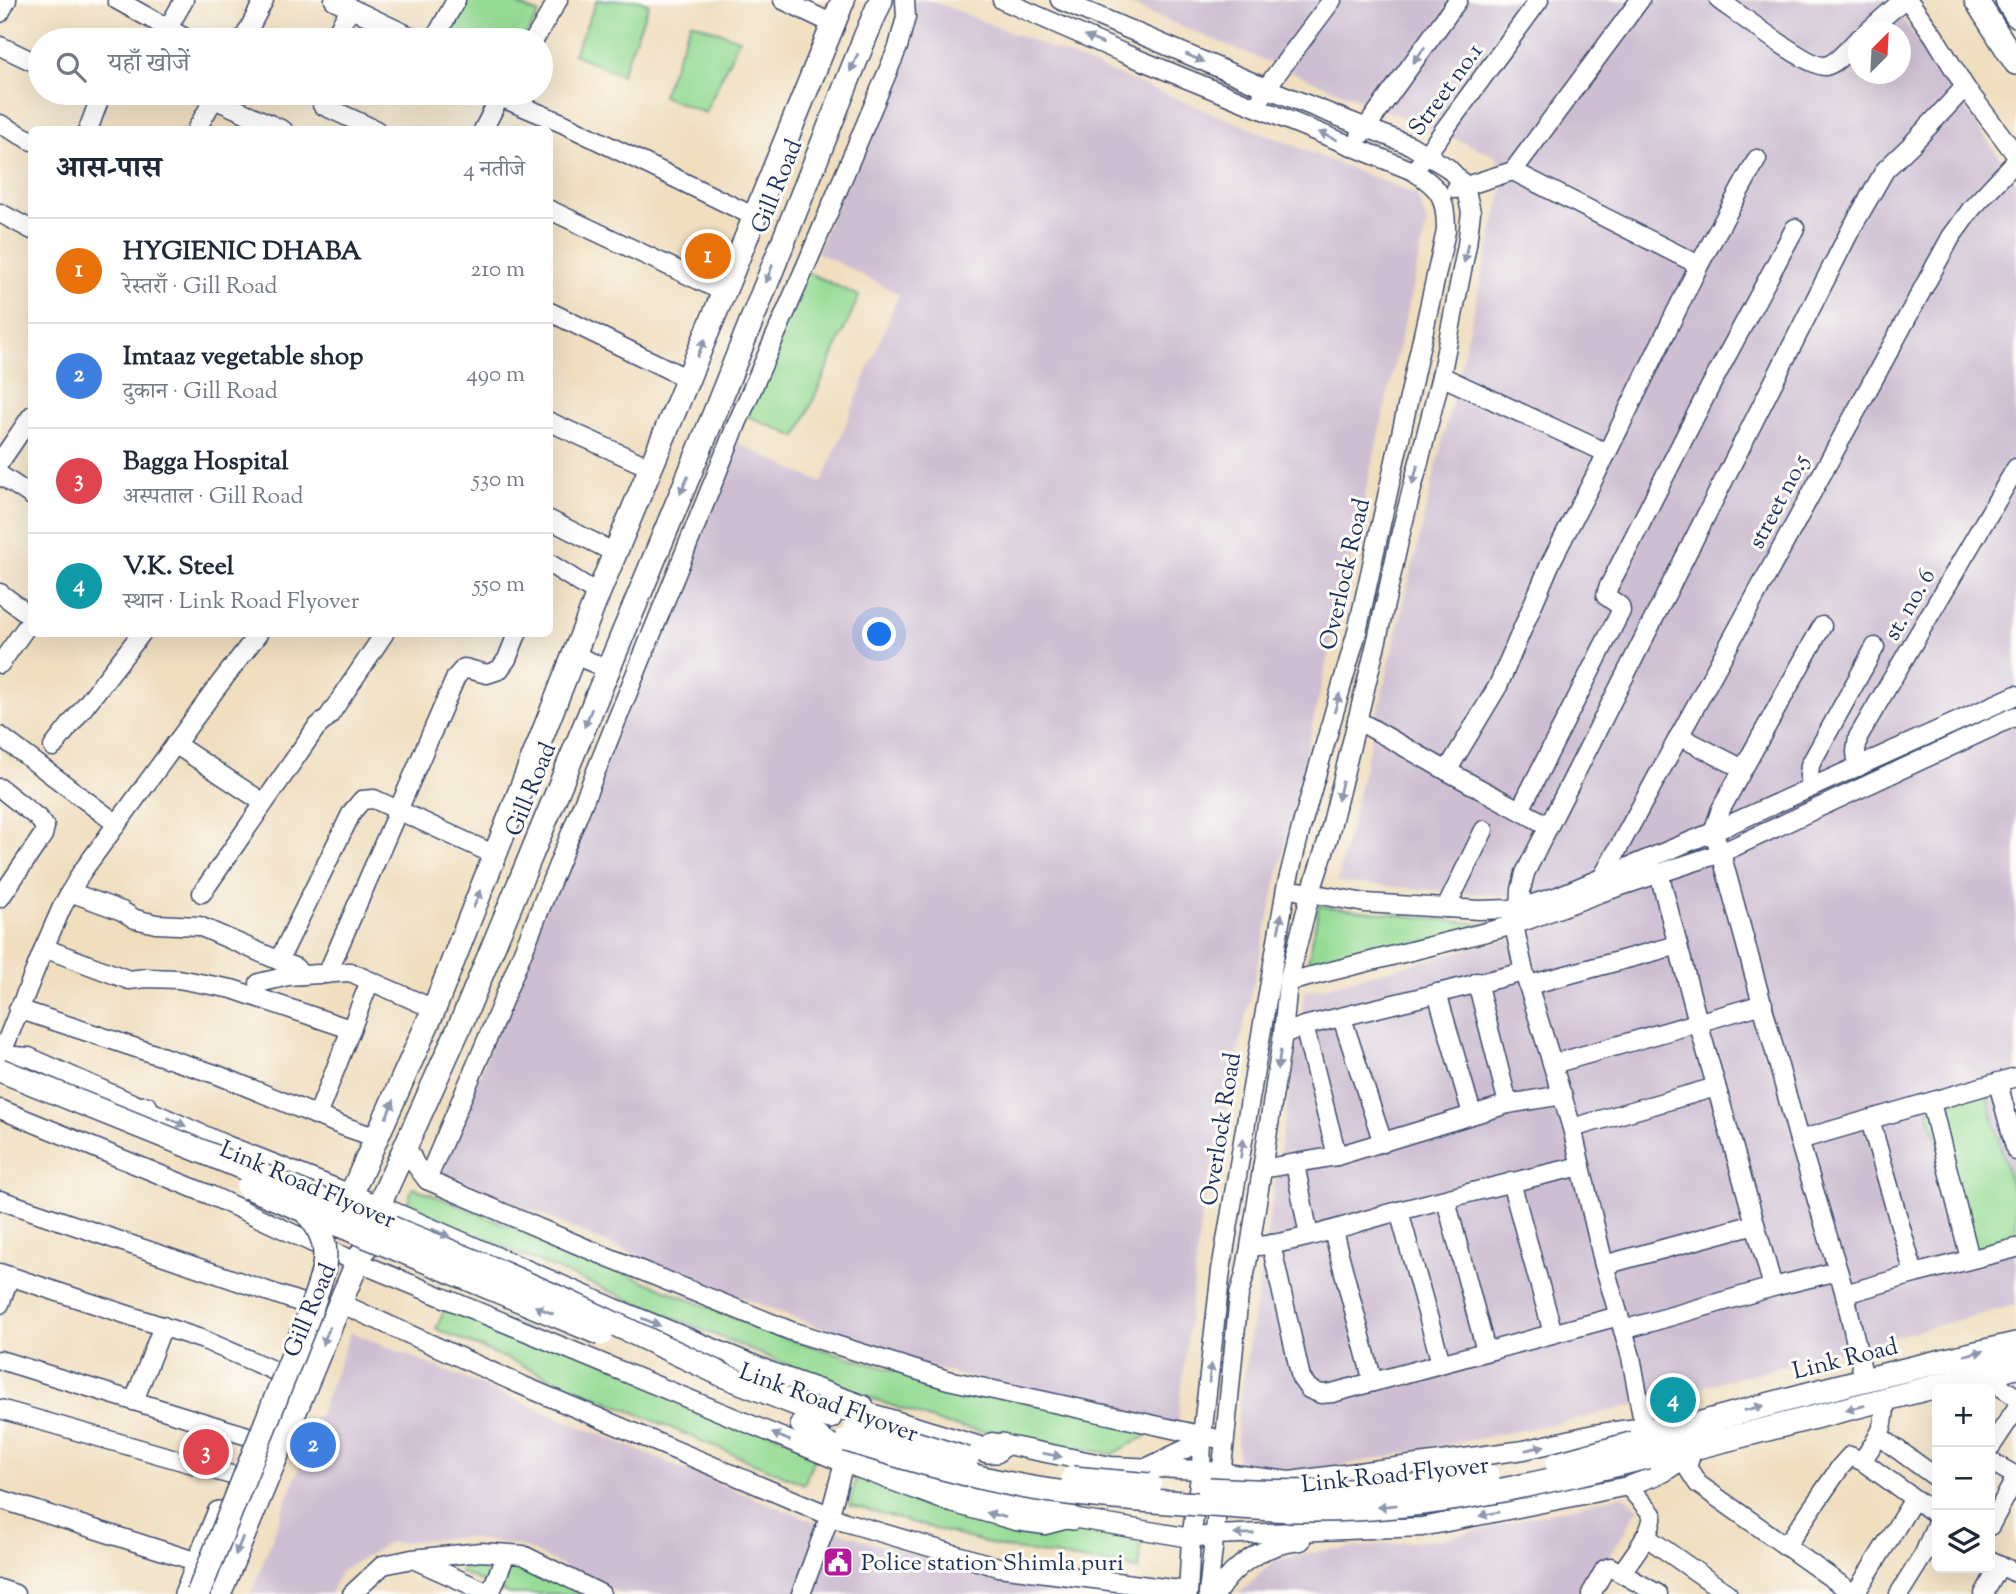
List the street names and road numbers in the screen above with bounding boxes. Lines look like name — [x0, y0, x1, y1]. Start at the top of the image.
street label: Street no.1 — [1401, 37, 1492, 144]
street label: Gill Road — [744, 134, 812, 239]
street label: street no.5 — [1741, 449, 1819, 555]
street label: Overlock Road — [1312, 495, 1380, 654]
street label: st. no. 6 — [1876, 563, 1945, 647]
street label: Gill Road — [498, 737, 566, 842]
street label: Overlock Road — [1193, 1050, 1251, 1208]
street label: Link Road Flyover — [214, 1133, 401, 1238]
street label: Gill Road — [276, 1258, 346, 1363]
street label: Link Road — [1789, 1330, 1902, 1389]
street label: Link Road Flyover — [734, 1356, 923, 1452]
street label: Link Road Flyover — [1300, 1449, 1491, 1503]

